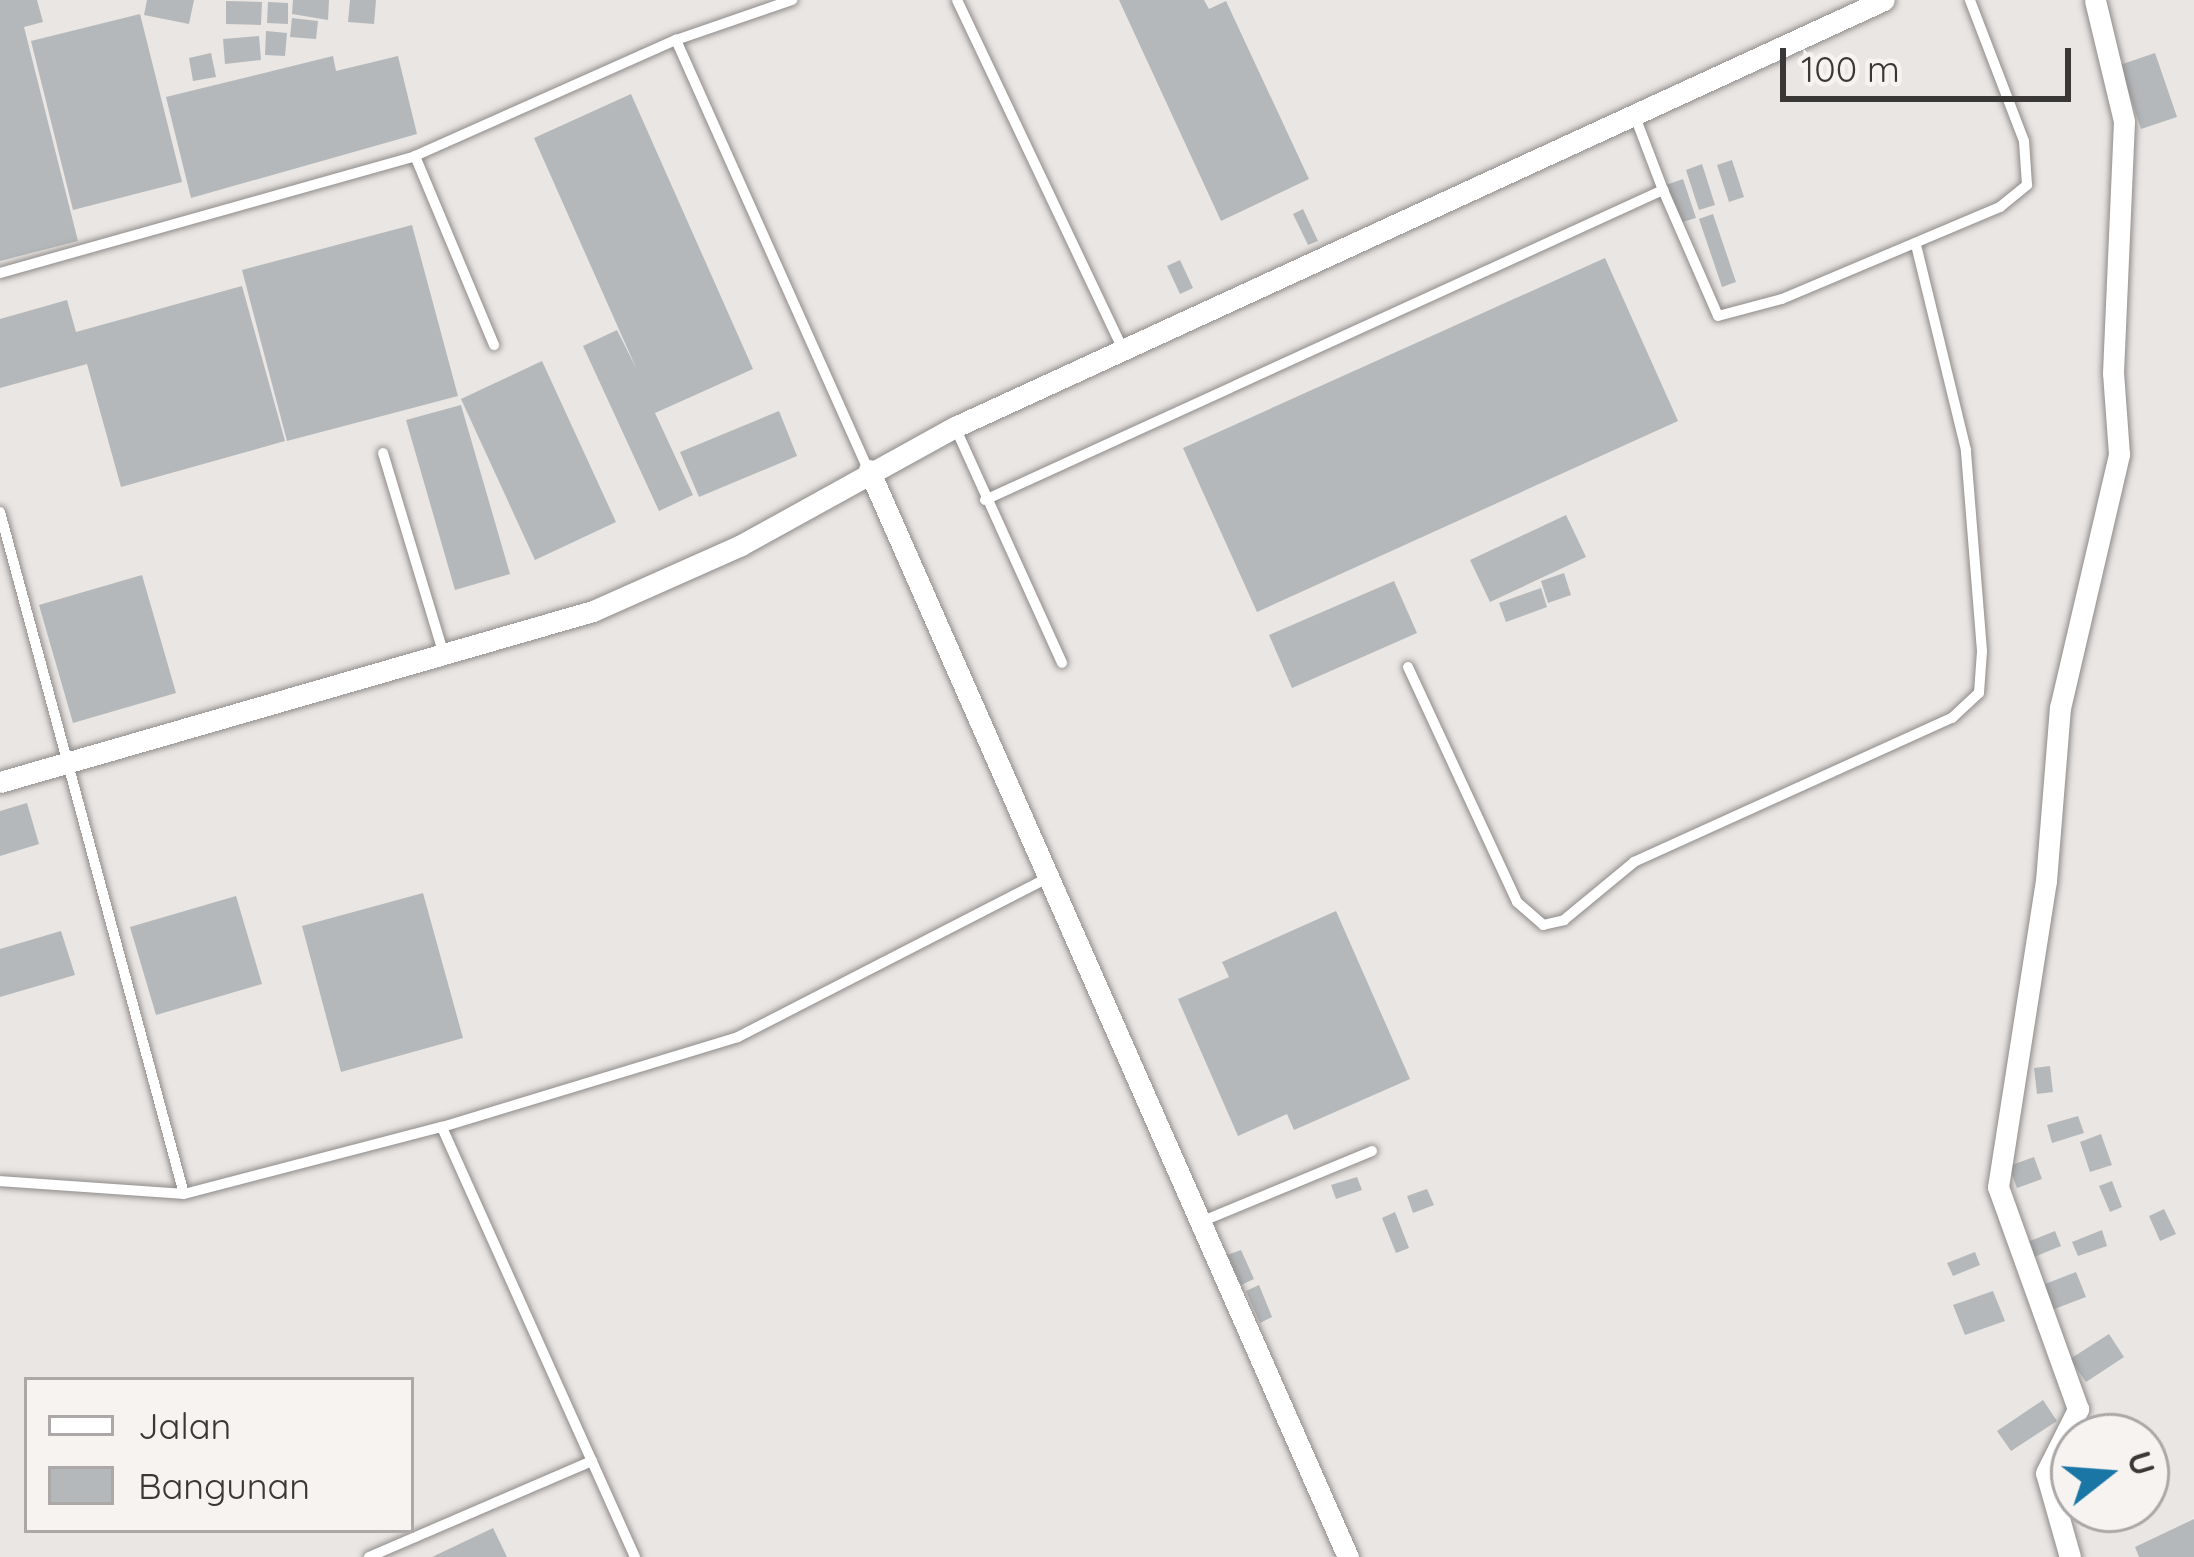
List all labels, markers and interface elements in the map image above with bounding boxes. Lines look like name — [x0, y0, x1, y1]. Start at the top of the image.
scale bar — [1786, 24, 2077, 98]
text: 100 m — [1801, 46, 1900, 91]
legend — [24, 1377, 414, 1533]
text: Jalan — [138, 1403, 231, 1448]
north arrow — [2050, 1413, 2170, 1533]
text: U — [2119, 1446, 2165, 1480]
text: Bangunan — [138, 1463, 310, 1508]

